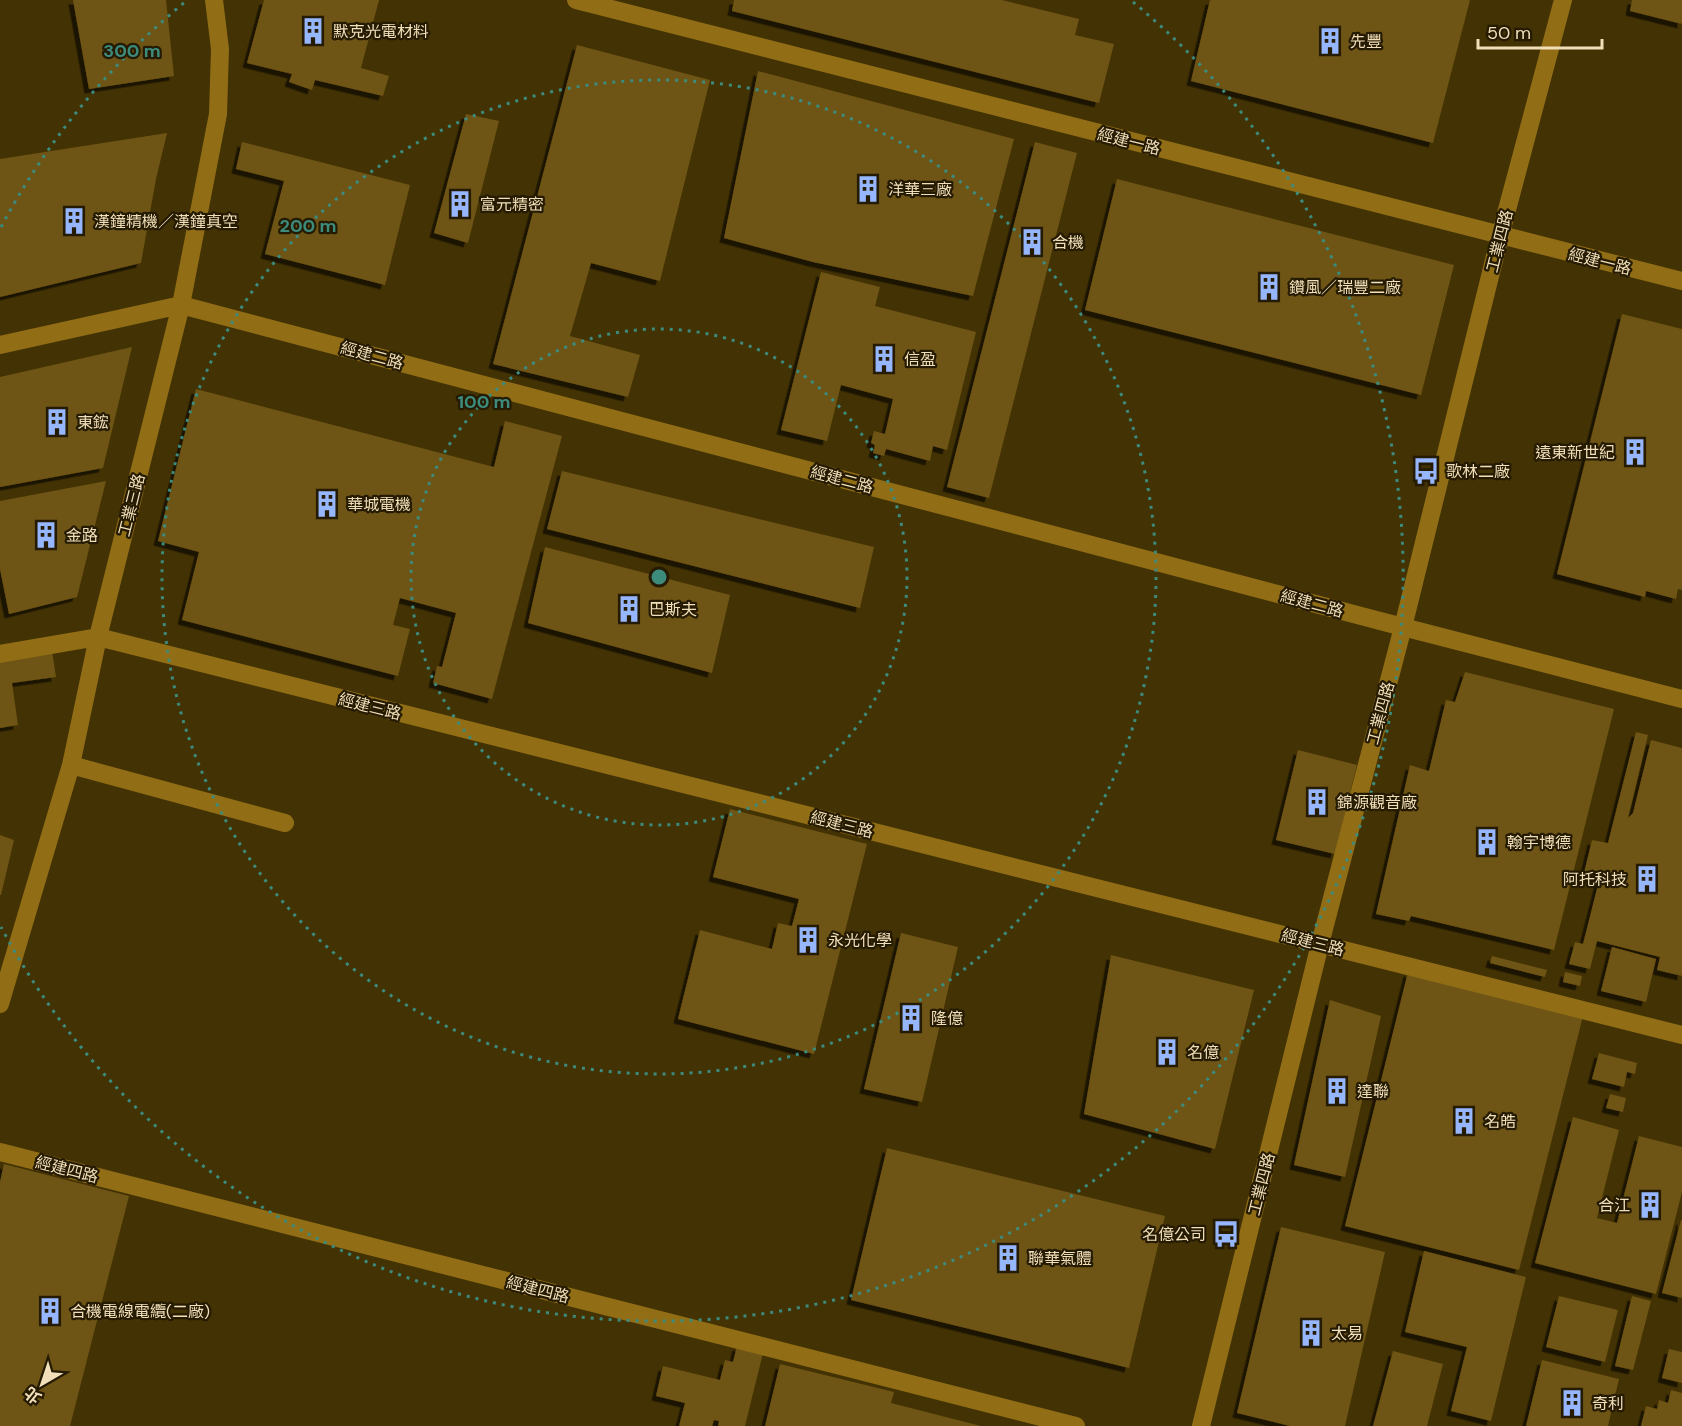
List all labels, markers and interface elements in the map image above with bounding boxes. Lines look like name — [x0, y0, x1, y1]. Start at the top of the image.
scale bar — [1478, 12, 1602, 50]
building icon: 默克光電材料 — [298, 16, 328, 46]
place label: 默克光電材料 — [333, 21, 429, 42]
text: 50 m — [1487, 21, 1531, 45]
building icon: 先豐 — [1315, 26, 1345, 56]
place label: 先豐 — [1350, 31, 1382, 52]
text: 300 m — [103, 39, 161, 63]
street label: 經建一路 — [1095, 124, 1162, 159]
building icon: 洋華三廠 — [853, 174, 883, 204]
place label: 洋華三廠 — [888, 179, 952, 200]
building icon: 富元精密 — [445, 189, 475, 219]
place label: 富元精密 — [480, 194, 544, 215]
building icon: 漢鐘精機／漢鐘真空 — [59, 206, 89, 236]
street label: 工業四路 — [1482, 208, 1517, 275]
place label: 漢鐘精機／漢鐘真空 — [94, 211, 238, 232]
text: 200 m — [280, 214, 336, 238]
building icon: 合機 — [1017, 227, 1047, 257]
place label: 合機 — [1052, 232, 1084, 253]
street label: 經建一路 — [1566, 244, 1633, 279]
building icon: 鑽風／瑞豐二廠 — [1254, 272, 1284, 302]
place label: 鑽風／瑞豐二廠 — [1289, 277, 1401, 298]
street label: 經建二路 — [338, 337, 406, 374]
building icon: 信盈 — [869, 344, 899, 374]
place label: 信盈 — [904, 349, 936, 370]
text: 100 m — [457, 390, 511, 414]
building icon: 東鋐 — [42, 407, 72, 437]
place label: 東鋐 — [77, 412, 109, 433]
building icon: 遠東新世紀 — [1620, 437, 1650, 467]
place label: 遠東新世紀 — [1535, 442, 1615, 463]
bus stop icon: 歌林二廠 — [1411, 456, 1441, 486]
street label: 經建二路 — [808, 461, 876, 498]
place label: 歌林二廠 — [1446, 461, 1510, 482]
street label: 工業三路 — [114, 472, 149, 539]
building icon: 華城電機 — [312, 489, 342, 519]
place label: 華城電機 — [347, 494, 411, 515]
building icon: 金路 — [31, 520, 61, 550]
place label: 金路 — [66, 525, 98, 546]
centre of rings — [649, 567, 669, 587]
street label: 經建二路 — [1278, 585, 1346, 622]
building icon: 巴斯夫 — [614, 594, 644, 624]
place label: 巴斯夫 — [649, 599, 697, 620]
street label: 工業四路 — [1362, 679, 1399, 747]
street label: 經建三路 — [336, 689, 403, 724]
building icon: 錦源觀音廠 — [1302, 787, 1332, 817]
place label: 錦源觀音廠 — [1337, 792, 1417, 813]
street label: 經建三路 — [808, 807, 875, 842]
building icon: 翰宇博德 — [1472, 827, 1502, 857]
place label: 翰宇博德 — [1507, 832, 1571, 853]
building icon: 阿托科技 — [1632, 864, 1662, 894]
place label: 阿托科技 — [1563, 869, 1627, 890]
building icon: 永光化學 — [793, 925, 823, 955]
street label: 經建三路 — [1279, 925, 1346, 960]
place label: 永光化學 — [828, 930, 892, 951]
building icon: 隆億 — [896, 1003, 926, 1033]
place label: 隆億 — [931, 1008, 963, 1029]
building icon: 名億 — [1152, 1037, 1182, 1067]
place label: 名億 — [1187, 1042, 1219, 1063]
building icon: 達聯 — [1322, 1076, 1352, 1106]
place label: 達聯 — [1357, 1081, 1389, 1102]
building icon: 名皓 — [1449, 1106, 1479, 1136]
place label: 名皓 — [1484, 1111, 1516, 1132]
street label: 工業四路 — [1244, 1151, 1279, 1218]
street label: 經建四路 — [33, 1152, 100, 1187]
building icon: 合江 — [1635, 1190, 1665, 1220]
place label: 合江 — [1598, 1195, 1630, 1216]
bus stop icon: 名億公司 — [1211, 1219, 1241, 1249]
place label: 名億公司 — [1142, 1224, 1206, 1245]
building icon: 聯華氣體 — [993, 1243, 1023, 1273]
place label: 聯華氣體 — [1028, 1248, 1092, 1269]
street label: 經建四路 — [504, 1272, 571, 1307]
building icon: 合機電線電纜(二廠) — [35, 1296, 65, 1326]
place label: 合機電線電纜(二廠) — [70, 1301, 210, 1322]
building icon: 太易 — [1296, 1318, 1326, 1348]
place label: 太易 — [1331, 1323, 1363, 1344]
north arrow — [12, 1354, 72, 1414]
text: 北 — [20, 1382, 46, 1408]
building icon: 奇利 — [1557, 1388, 1587, 1418]
place label: 奇利 — [1592, 1393, 1624, 1414]

